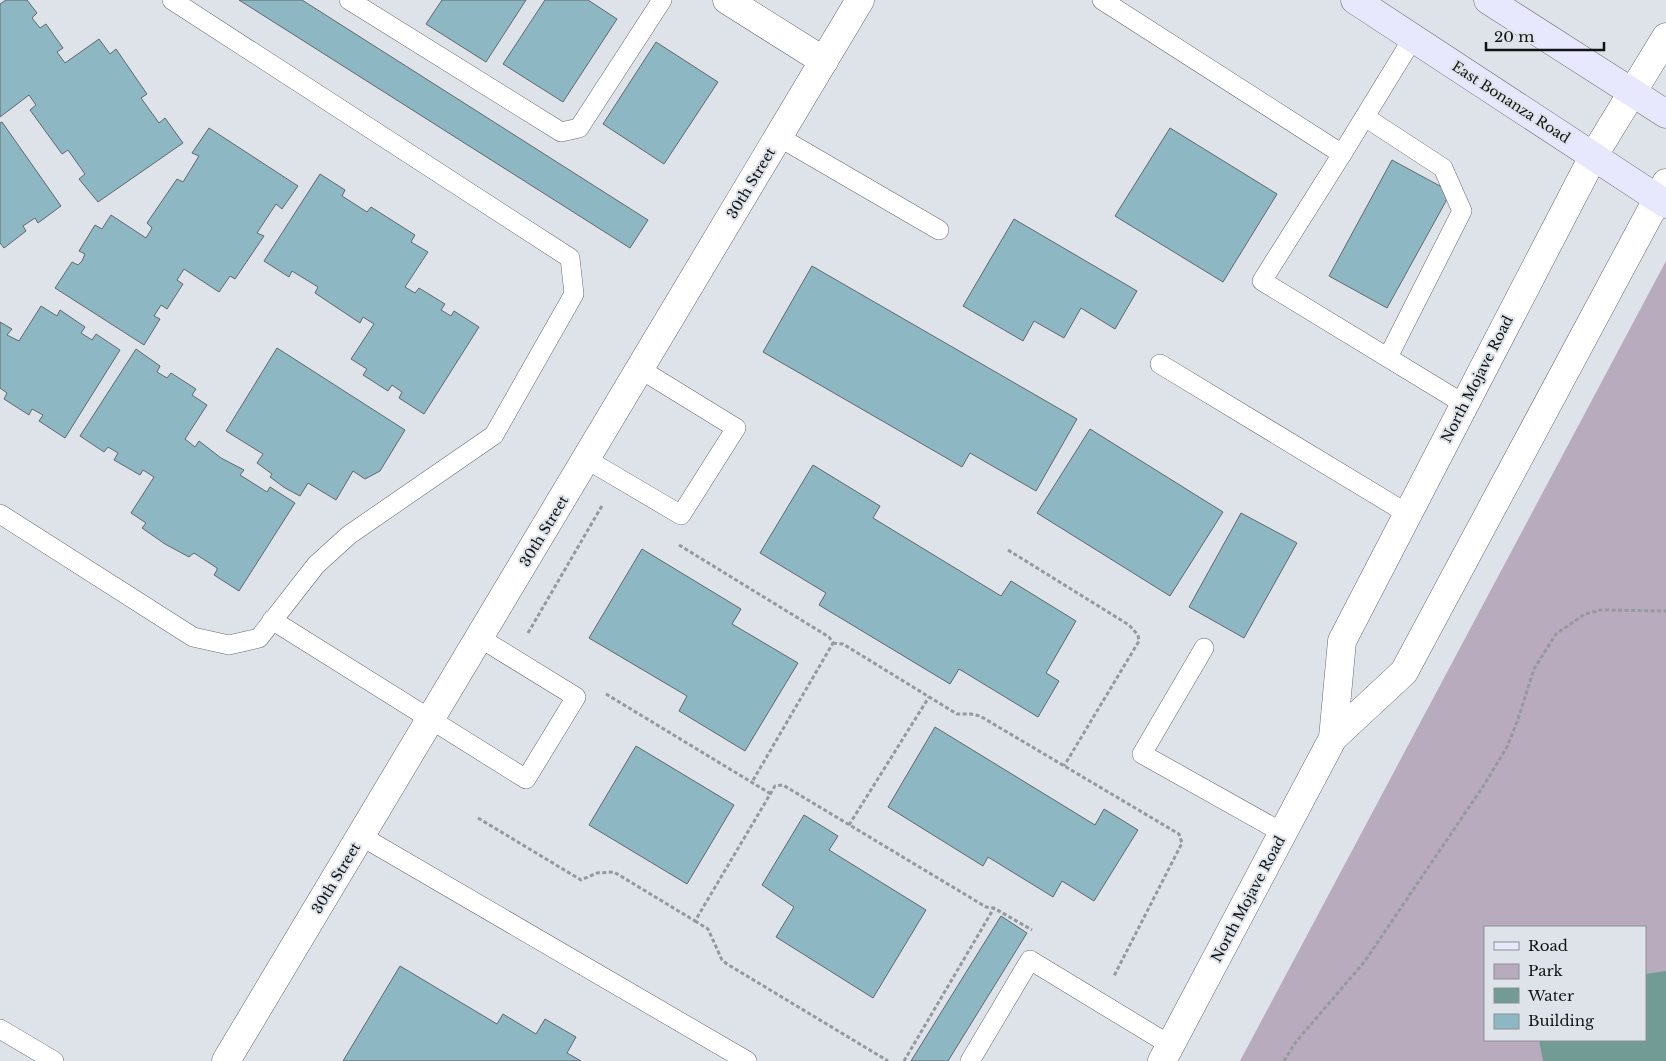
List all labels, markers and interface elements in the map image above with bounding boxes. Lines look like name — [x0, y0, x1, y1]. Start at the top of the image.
scale bar — [1486, 20, 1604, 52]
text: 20 m — [1494, 27, 1534, 46]
street label: East Bonanza Road — [1449, 57, 1574, 147]
street label: 30th Street — [723, 144, 780, 222]
street label: North Mojave Road — [1437, 312, 1517, 446]
street label: 30th Street — [516, 492, 573, 570]
street label: North Mojave Road — [1207, 832, 1289, 965]
street label: 30th Street — [308, 839, 365, 917]
legend — [1484, 926, 1646, 1041]
text: Road — [1528, 936, 1568, 955]
text: Park — [1528, 961, 1564, 980]
text: Water — [1527, 986, 1575, 1005]
text: Building — [1528, 1011, 1595, 1030]

